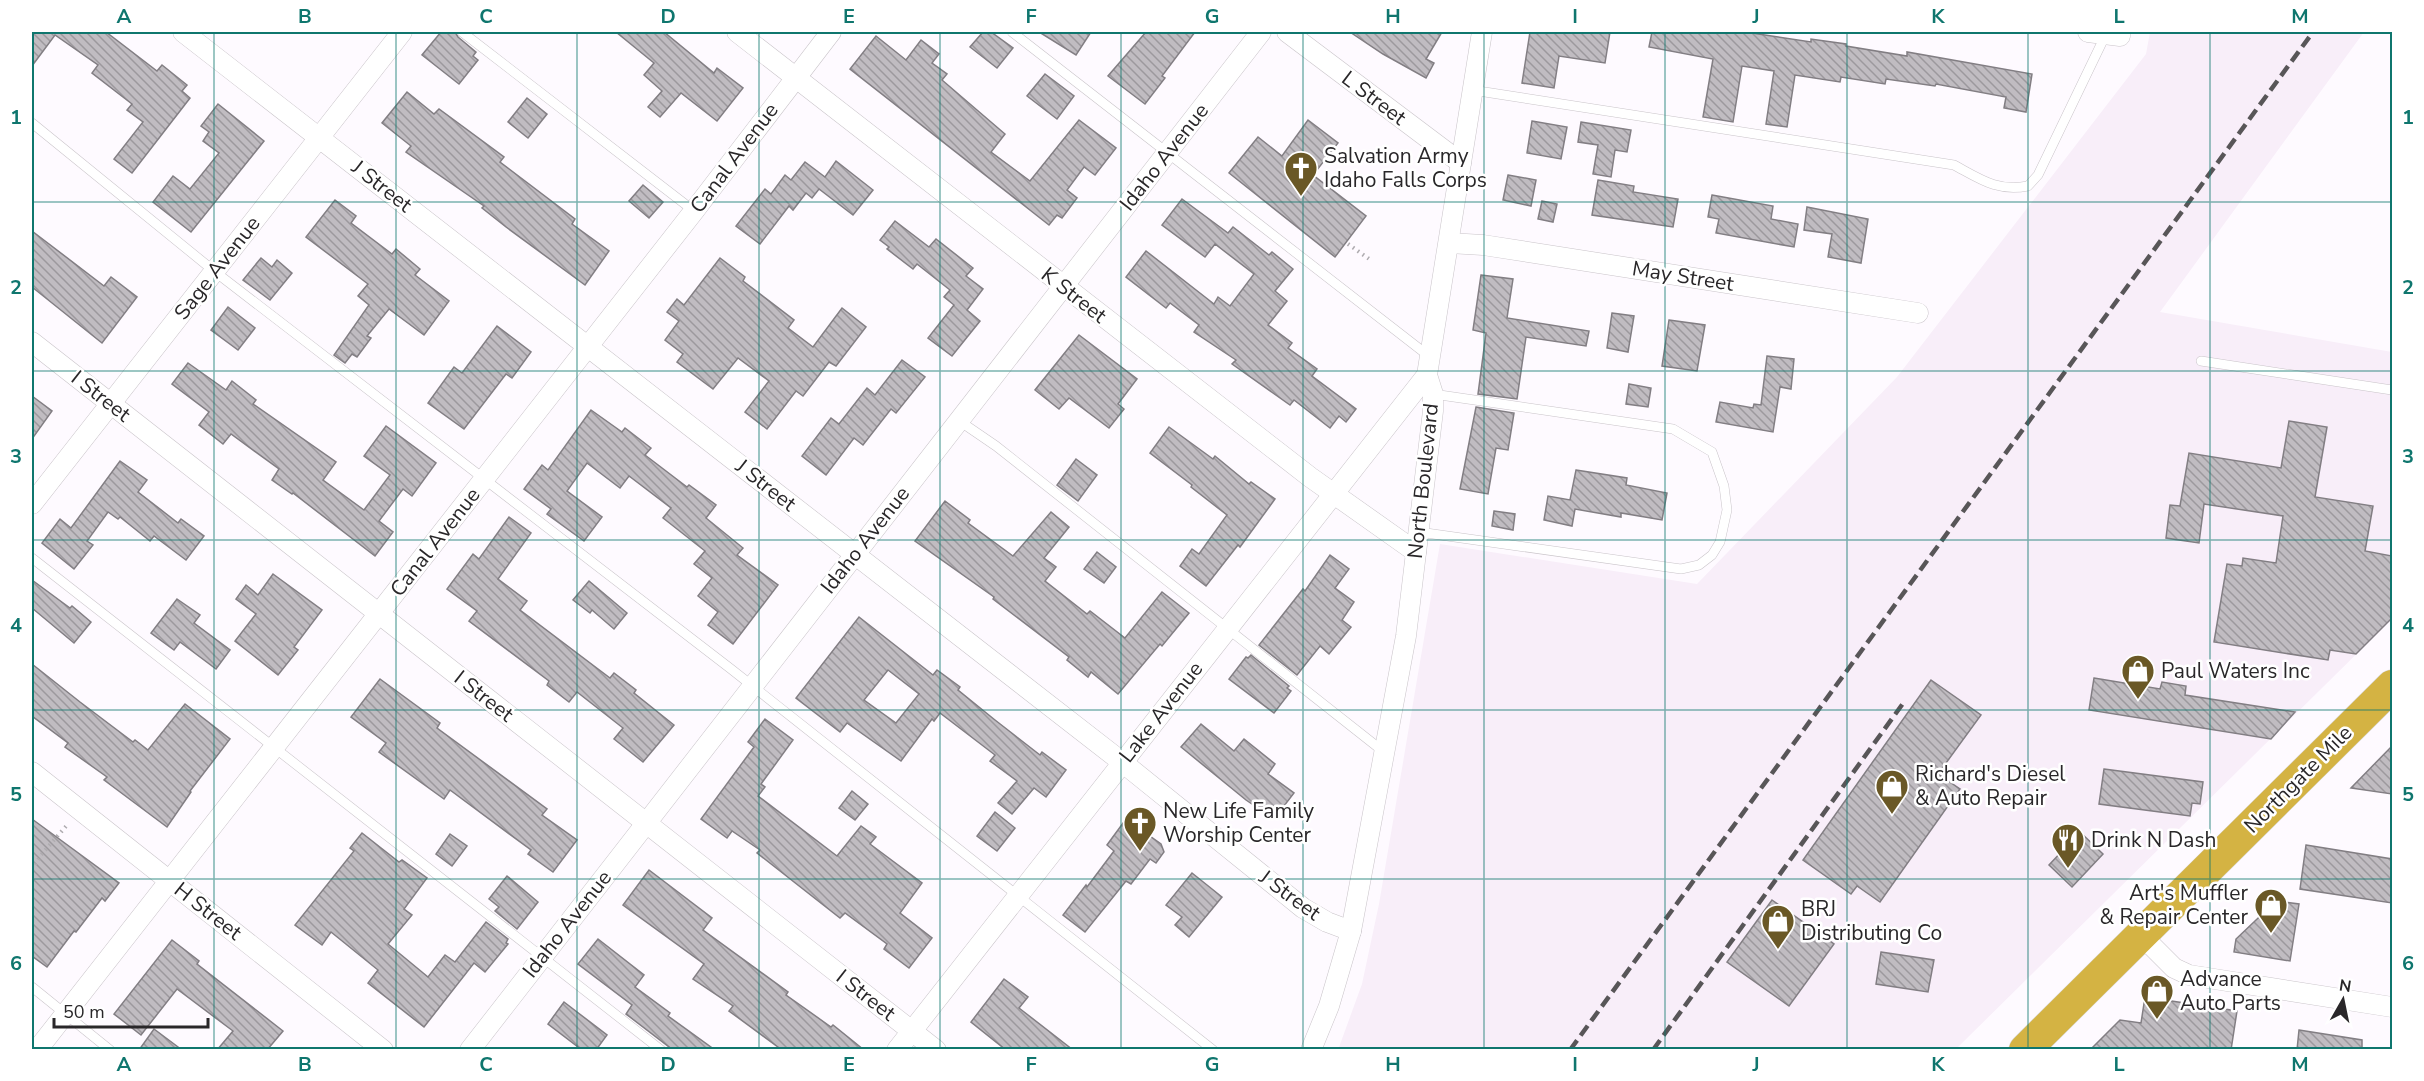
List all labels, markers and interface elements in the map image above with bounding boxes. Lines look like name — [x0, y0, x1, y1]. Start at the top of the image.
text: A — [117, 3, 132, 30]
text: B — [298, 3, 312, 30]
text: C — [479, 3, 493, 30]
text: D — [660, 3, 676, 30]
text: E — [843, 3, 855, 30]
text: F — [1025, 3, 1037, 30]
text: G — [1205, 3, 1219, 30]
text: H — [1385, 3, 1401, 30]
text: I — [1572, 3, 1578, 30]
text: J — [1751, 3, 1760, 30]
text: K — [1931, 3, 1945, 30]
text: L — [2113, 3, 2125, 30]
text: M — [2291, 3, 2309, 30]
street label: L Street — [1336, 65, 1413, 132]
street label: Canal Avenue — [683, 97, 785, 219]
street label: Idaho Avenue — [1113, 97, 1215, 217]
text: 1 — [10, 104, 22, 131]
text: 1 — [2402, 104, 2414, 131]
place label: Salvation Army Idaho Falls Corps — [1324, 142, 1487, 194]
church icon: Salvation Army Idaho Falls Corps — [1283, 150, 1319, 197]
street label: J Street — [345, 153, 419, 219]
street label: Sage Avenue — [168, 210, 266, 326]
street label: May Street — [1630, 254, 1736, 298]
street label: K Street — [1036, 261, 1113, 330]
text: 2 — [10, 274, 22, 301]
text: 2 — [2402, 274, 2414, 301]
street label: I Street — [66, 364, 137, 428]
street label: North Boulevard — [1401, 402, 1445, 560]
text: 3 — [10, 443, 22, 470]
text: 3 — [2402, 443, 2414, 470]
street label: J Street — [729, 452, 803, 518]
street label: Idaho Avenue — [814, 480, 916, 600]
street label: Canal Avenue — [384, 482, 486, 602]
text: 4 — [10, 612, 22, 639]
text: 4 — [2402, 612, 2414, 639]
shop icon: Paul Waters Inc — [2120, 653, 2156, 700]
street label: Lake Avenue — [1113, 656, 1209, 768]
place label: Paul Waters Inc — [2161, 657, 2310, 685]
street label: I Street — [449, 664, 520, 728]
street label: Northgate Mile — [2238, 719, 2358, 839]
place label: Richard's Diesel & Auto Repair — [1915, 760, 2066, 812]
shop icon: Richard's Diesel & Auto Repair — [1874, 768, 1910, 815]
text: 5 — [10, 781, 22, 808]
text: 5 — [2402, 781, 2414, 808]
place label: New Life Family Worship Center — [1163, 797, 1314, 849]
church icon: New Life Family Worship Center — [1122, 805, 1158, 852]
restaurant icon: Drink N Dash — [2050, 822, 2086, 869]
place label: Drink N Dash — [2091, 826, 2216, 854]
street label: J Street — [1253, 863, 1327, 927]
street label: Idaho Avenue — [516, 864, 618, 984]
street label: H Street — [168, 876, 248, 947]
place label: Art's Muffler & Repair Center — [2099, 879, 2248, 931]
shop icon: Art's Muffler & Repair Center — [2253, 887, 2289, 934]
place label: BRJ Distributing Co — [1801, 895, 1942, 947]
shop icon: BRJ Distributing Co — [1760, 903, 1796, 950]
text: 6 — [10, 950, 22, 977]
text: 6 — [2402, 950, 2414, 977]
street label: I Street — [831, 963, 902, 1027]
place label: Advance Auto Parts — [2180, 965, 2281, 1017]
north arrow — [2313, 970, 2373, 1030]
shop icon: Advance Auto Parts — [2139, 973, 2175, 1020]
text: N — [2338, 974, 2353, 998]
scale bar — [54, 991, 208, 1029]
text: 50 m — [63, 1000, 105, 1024]
text: A — [117, 1051, 132, 1078]
text: B — [298, 1051, 312, 1078]
text: C — [479, 1051, 493, 1078]
text: D — [660, 1051, 676, 1078]
text: E — [843, 1051, 855, 1078]
text: F — [1025, 1051, 1037, 1078]
text: G — [1205, 1051, 1219, 1078]
text: H — [1385, 1051, 1401, 1078]
text: I — [1572, 1051, 1578, 1078]
text: J — [1751, 1051, 1760, 1078]
text: K — [1931, 1051, 1945, 1078]
text: L — [2113, 1051, 2125, 1078]
text: M — [2291, 1051, 2309, 1078]

